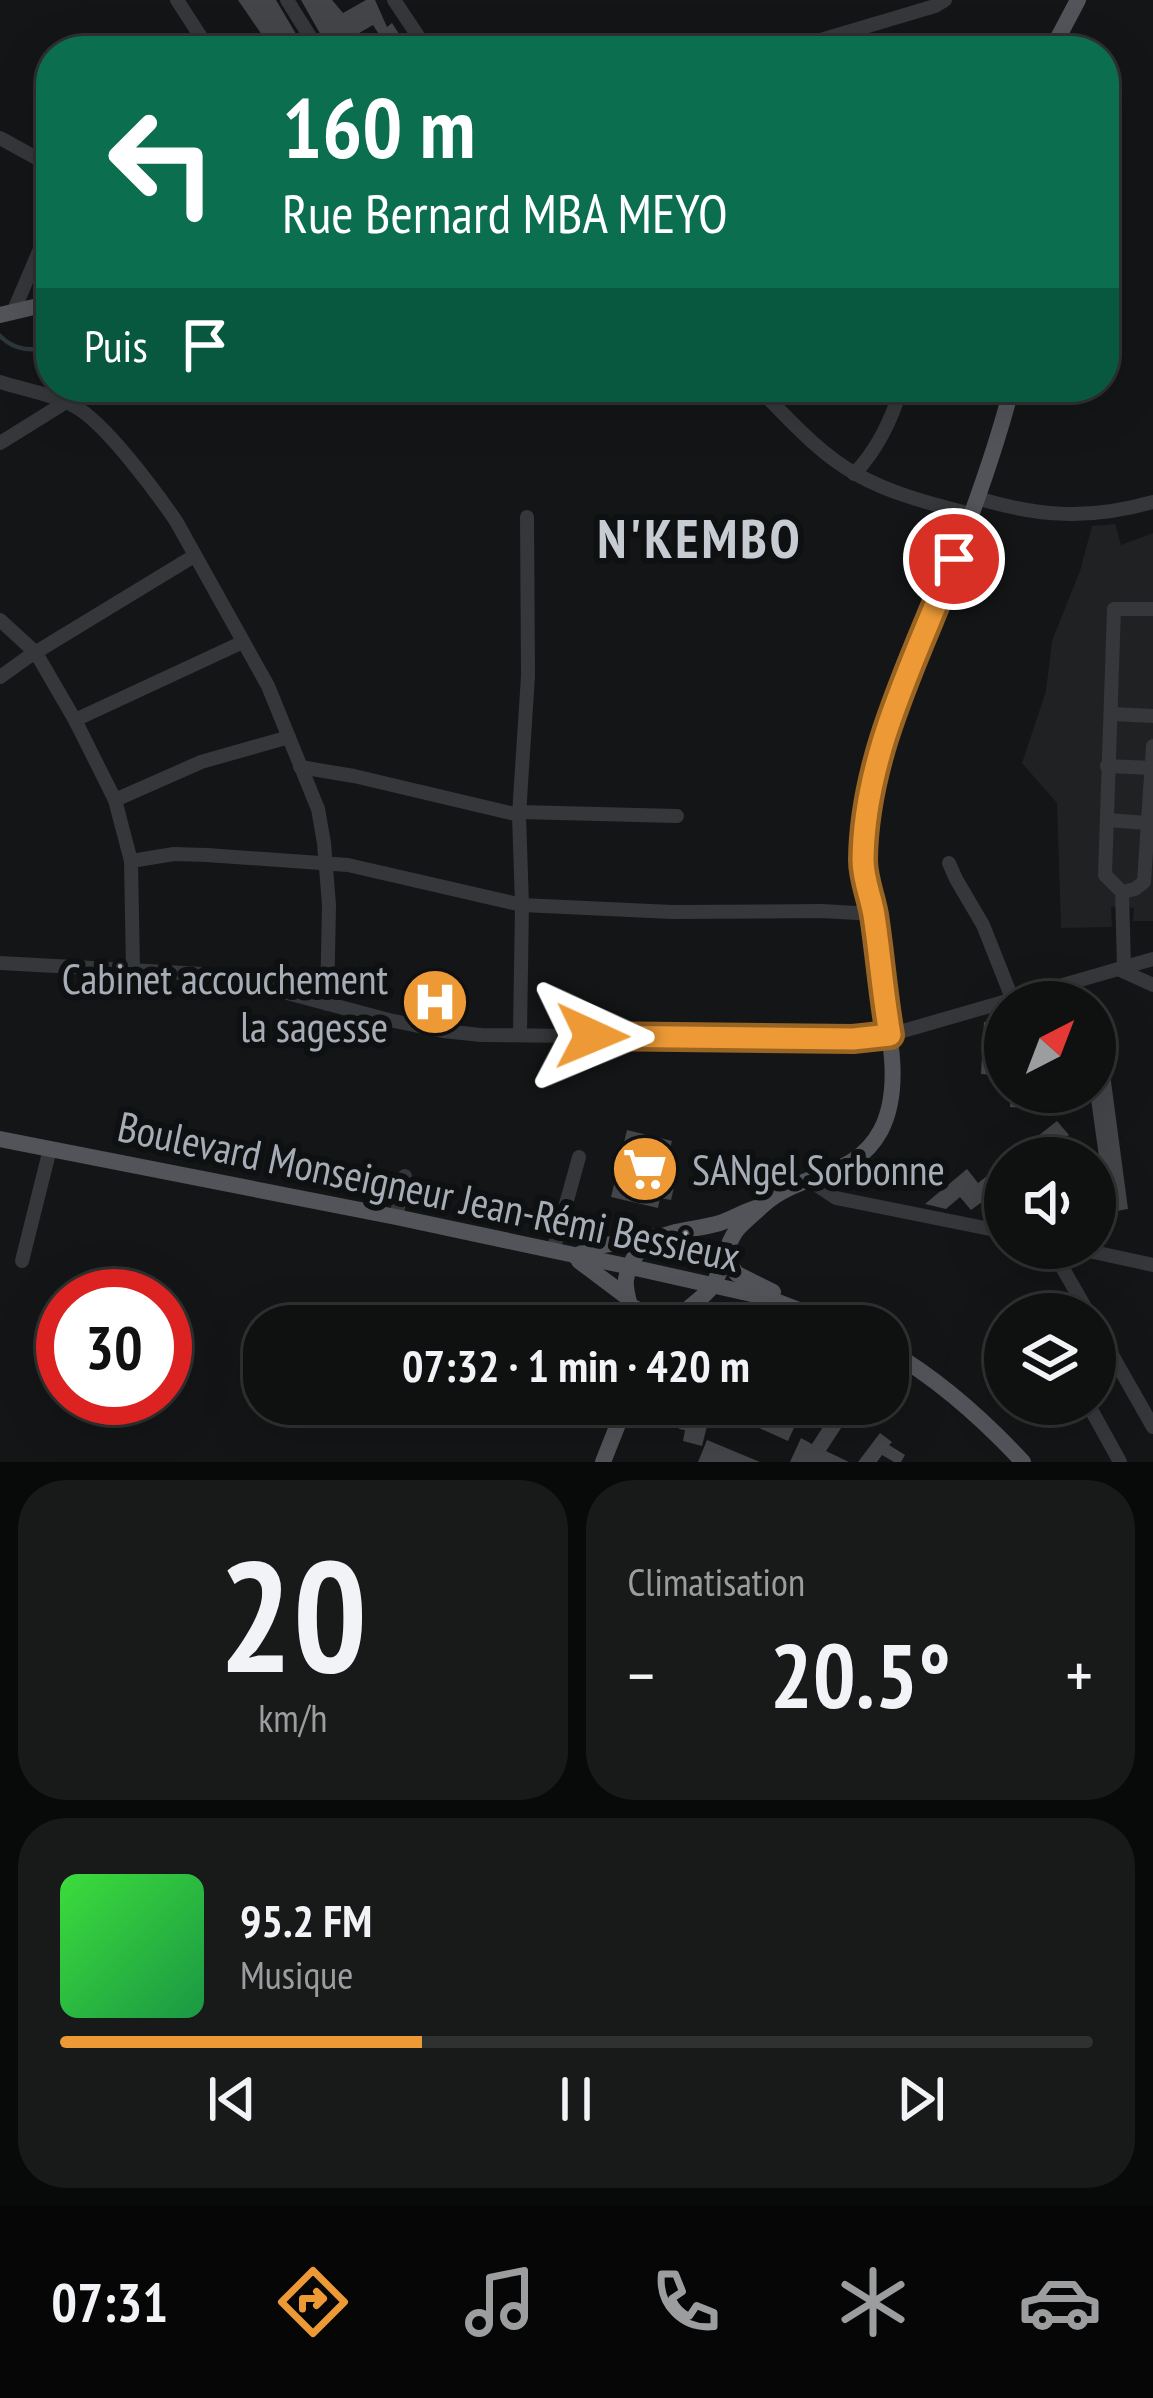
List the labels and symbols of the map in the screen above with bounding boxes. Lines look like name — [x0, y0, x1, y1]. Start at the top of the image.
district label: N'KEMBO — [597, 503, 803, 573]
pin — [903, 508, 1005, 610]
place label: Cabinet accouchement la sagesse — [62, 951, 388, 1054]
hospital icon: Cabinet accouchement la sagesse — [400, 967, 470, 1037]
position arrow — [529, 973, 655, 1099]
north arrow — [984, 981, 1116, 1113]
street label: Boulevard Monseigneur Jean-Rémi Bessieux — [113, 1098, 745, 1284]
supermarket icon: SANgel Sorbonne — [610, 1134, 680, 1204]
place label: SANgel Sorbonne — [692, 1142, 945, 1197]
speed limit sign: 30 — [36, 1269, 192, 1425]

